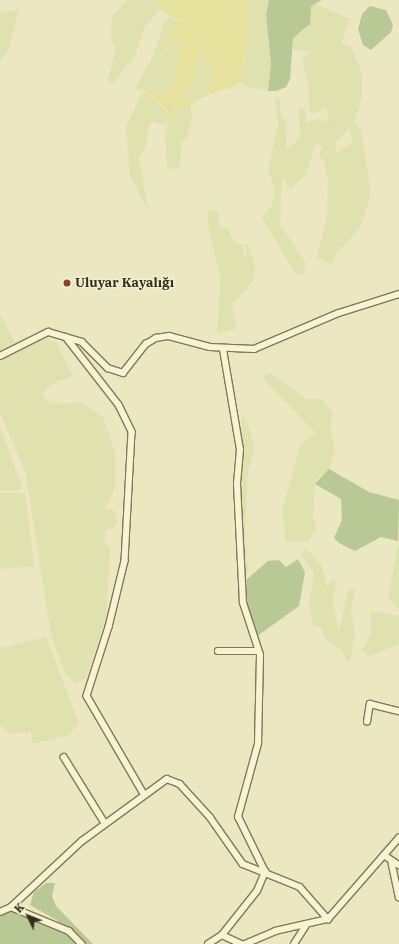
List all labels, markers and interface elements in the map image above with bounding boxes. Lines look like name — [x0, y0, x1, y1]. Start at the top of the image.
place label: Uluyar Kayalığı — [75, 275, 174, 291]
marker: Uluyar Kayalığı — [62, 278, 72, 288]
north arrow — [8, 896, 48, 936]
text: K — [11, 900, 27, 916]

